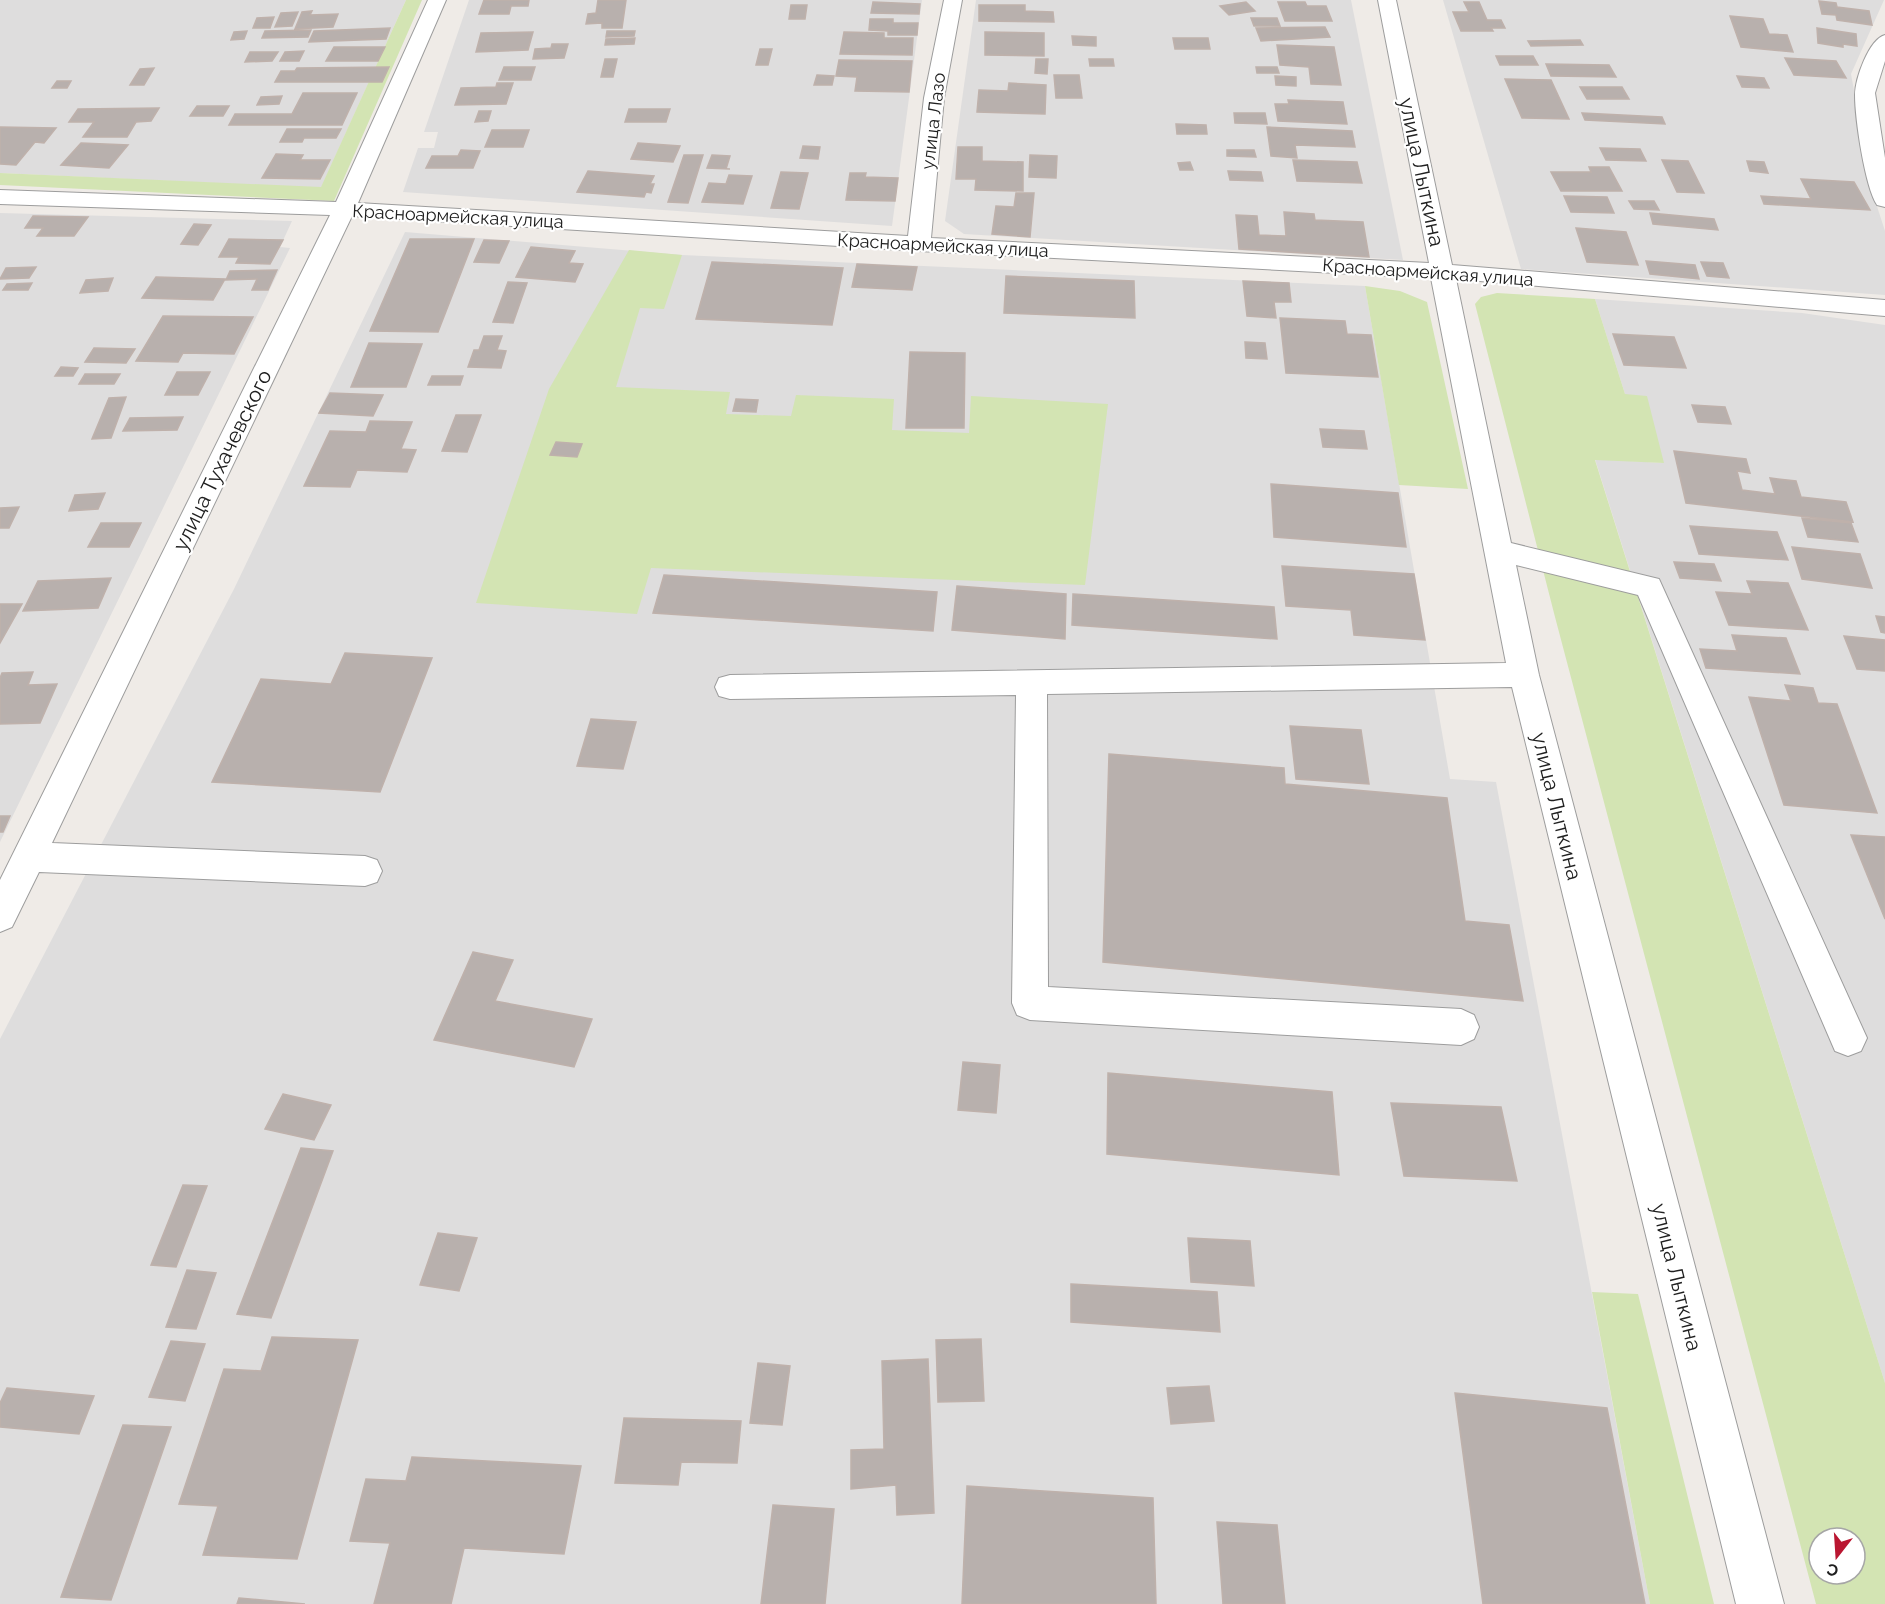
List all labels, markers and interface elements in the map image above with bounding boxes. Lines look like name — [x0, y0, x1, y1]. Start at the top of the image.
street label: улица Лазо — [917, 71, 949, 171]
street label: улица Лыткина — [1394, 95, 1450, 249]
street label: Красноармейская улица — [352, 200, 564, 232]
street label: Красноармейская улица — [837, 229, 1049, 261]
street label: Красноармейская улица — [1322, 254, 1534, 290]
street label: улица Тухачевского — [167, 365, 277, 555]
street label: улица Лыткина — [1527, 730, 1587, 882]
street label: улица Лыткина — [1647, 1201, 1707, 1353]
north arrow — [1807, 1526, 1867, 1586]
text: С — [1825, 1559, 1841, 1581]

